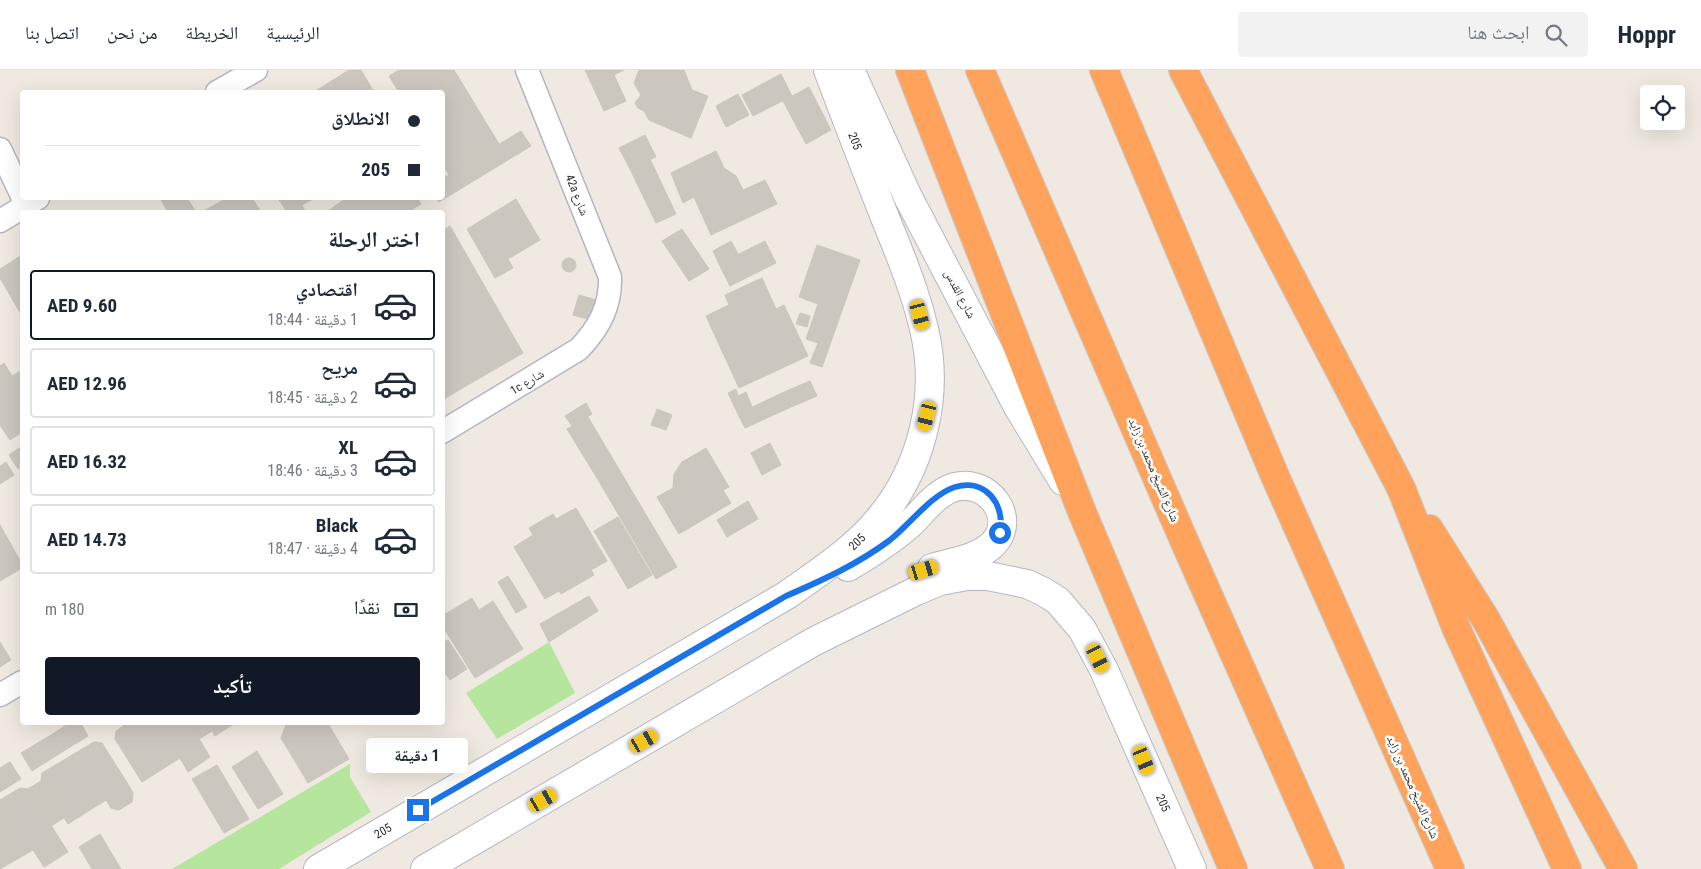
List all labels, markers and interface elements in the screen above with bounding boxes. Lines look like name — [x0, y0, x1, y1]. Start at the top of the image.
search box — [1238, 12, 1588, 57]
text: ابحث هنا — [1467, 21, 1530, 44]
icon: search — [1542, 21, 1570, 49]
text: Hoppr — [1618, 21, 1676, 49]
text: اتصل بنا — [25, 22, 79, 43]
text: من نحن — [107, 22, 157, 43]
text: الخريطة — [185, 22, 238, 43]
text: الرئيسية — [266, 22, 320, 43]
map controls — [1640, 85, 1685, 130]
button: locate — [1640, 85, 1685, 130]
text: الانطلاق — [331, 107, 390, 130]
street label: 205 — [845, 130, 865, 152]
text: 205 — [361, 158, 390, 181]
street label: 42a شارع — [561, 172, 592, 218]
text: اختر الرحلة — [328, 227, 420, 252]
street label: شارع القدس — [940, 267, 979, 321]
text: اقتصادي — [296, 278, 358, 301]
icon: car — [373, 283, 418, 328]
text: AED 9.60 — [47, 294, 117, 317]
car — [908, 299, 931, 331]
text: 1 دقيقة · 18:44 — [267, 310, 358, 329]
text: مريح — [321, 356, 358, 379]
icon: car — [373, 361, 418, 406]
street label: 1c شارع — [508, 366, 547, 398]
text: AED 12.96 — [47, 372, 127, 395]
text: 2 دقيقة · 18:45 — [267, 388, 358, 407]
car — [916, 400, 937, 432]
street label: شارع الشيخ محمد بن زايد — [1125, 416, 1182, 524]
text: XL — [338, 436, 358, 459]
icon: car — [373, 439, 418, 484]
text: AED 16.32 — [47, 450, 127, 473]
text: 3 دقيقة · 18:46 — [267, 461, 358, 480]
text: Black — [316, 514, 358, 537]
icon: car — [373, 517, 418, 562]
route start — [989, 522, 1011, 544]
text: AED 14.73 — [47, 528, 127, 551]
street label: 205 — [846, 531, 868, 553]
text: 4 دقيقة · 18:47 — [267, 539, 358, 558]
car — [907, 558, 940, 582]
text: نقدًا — [354, 596, 380, 619]
icon: cash — [392, 596, 420, 624]
text: 180 m — [45, 600, 84, 619]
car — [1084, 641, 1111, 675]
button: تأكيد — [45, 657, 420, 715]
car — [627, 727, 660, 755]
street label: شارع الشيخ محمد بن زايد — [1383, 733, 1442, 841]
callout: 1 دقيقة — [367, 738, 469, 772]
car — [1131, 743, 1156, 777]
text: 1 دقيقة — [394, 746, 440, 765]
car — [526, 786, 559, 814]
street label: 205 — [1153, 792, 1173, 814]
route end — [407, 799, 429, 821]
street label: 205 — [372, 820, 394, 842]

